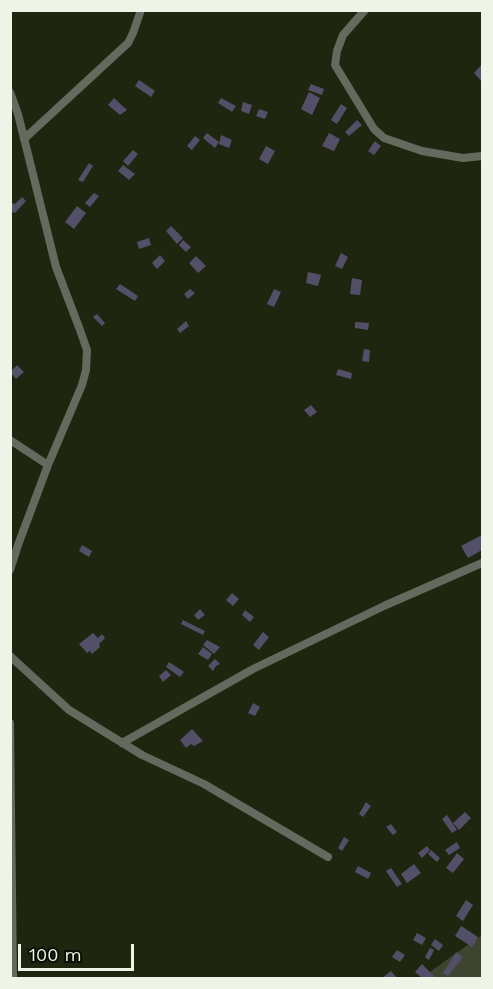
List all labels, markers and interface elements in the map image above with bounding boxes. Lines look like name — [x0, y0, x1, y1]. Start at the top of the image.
scale bar — [21, 932, 136, 970]
text: 100 m — [29, 944, 82, 965]

